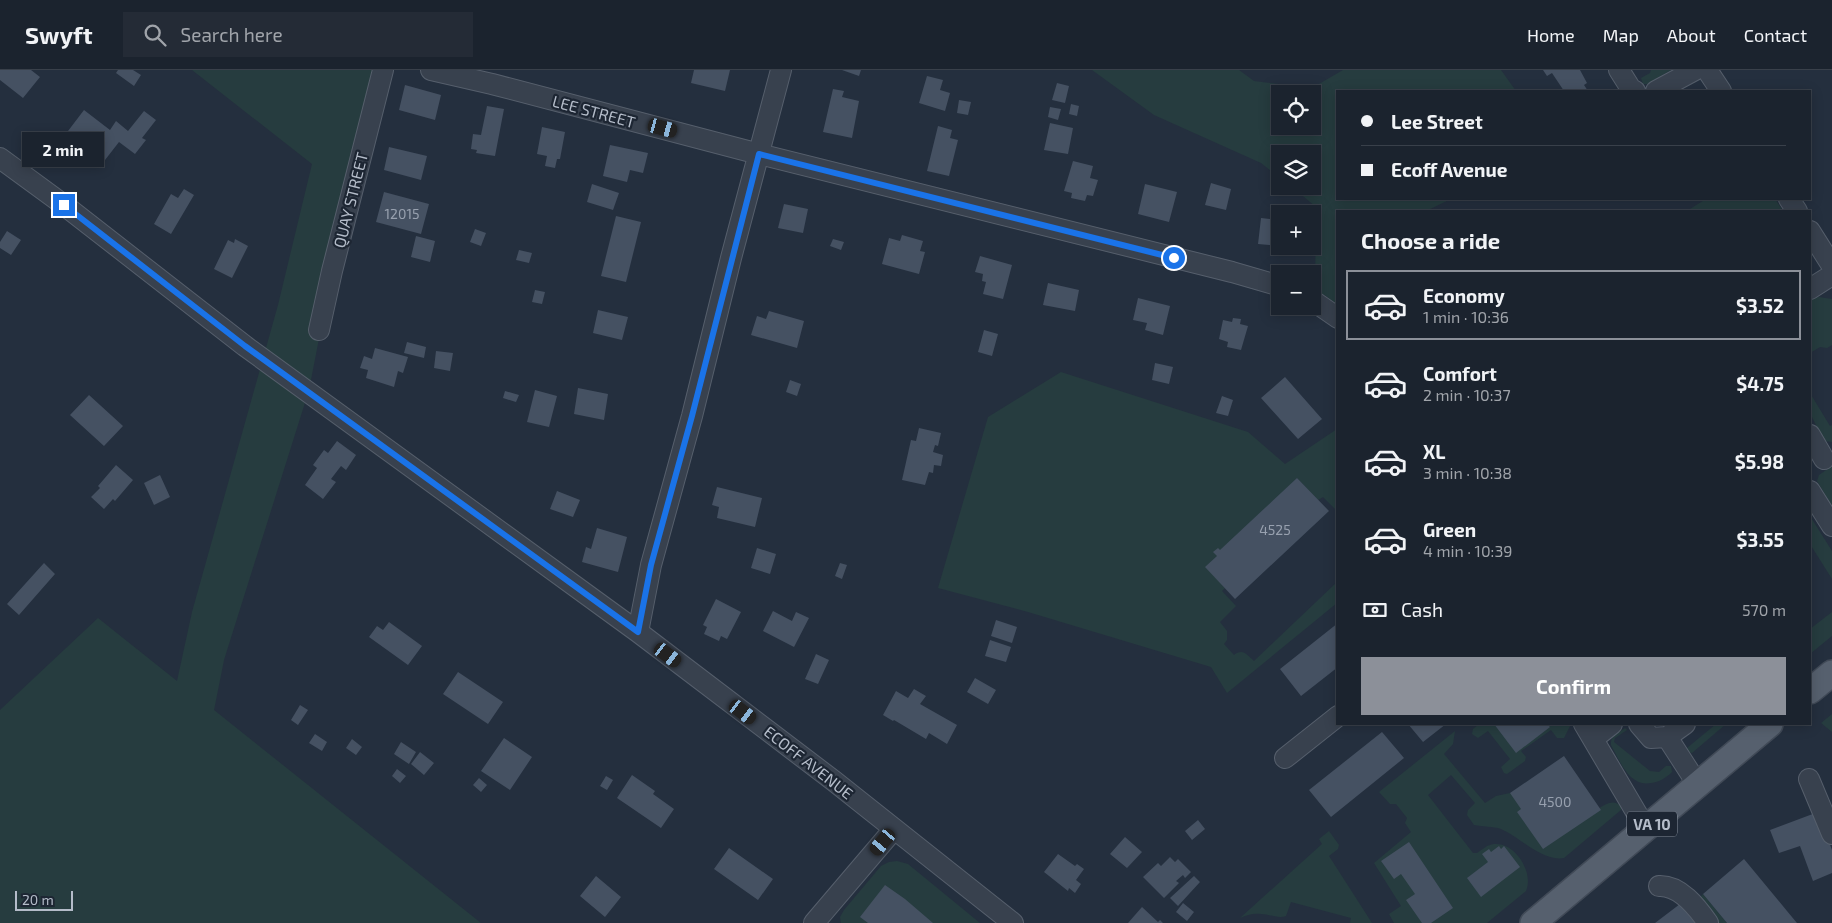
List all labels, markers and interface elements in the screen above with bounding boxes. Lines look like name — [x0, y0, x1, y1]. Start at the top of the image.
search box — [123, 12, 473, 57]
text: Swyft — [25, 20, 93, 49]
icon: search — [141, 21, 169, 49]
text: Search here — [181, 23, 283, 46]
text: Home — [1527, 24, 1575, 46]
text: Map — [1603, 24, 1639, 46]
text: About — [1667, 24, 1716, 46]
text: Contact — [1744, 24, 1807, 46]
map controls — [1271, 85, 1321, 315]
button: locate — [1271, 85, 1321, 135]
street label: LEE STREET — [550, 91, 638, 131]
text: Lee Street — [1391, 110, 1483, 133]
car — [646, 117, 679, 139]
callout: 2 min — [23, 132, 105, 168]
text: 2 min — [43, 140, 83, 159]
button: layers — [1271, 145, 1321, 195]
street label: QUAY STREET — [329, 150, 372, 250]
text: Ecoff Avenue — [1391, 158, 1507, 181]
route end — [53, 194, 75, 216]
house number: 12015 — [385, 205, 419, 222]
button: + — [1271, 205, 1321, 255]
text: Choose a ride — [1361, 227, 1500, 253]
route start — [1163, 247, 1185, 269]
button: − — [1271, 265, 1321, 315]
icon: car — [1363, 283, 1408, 328]
text: Economy — [1423, 284, 1505, 307]
text: $3.52 — [1736, 294, 1784, 317]
text: 1 min · 10:36 — [1423, 307, 1509, 326]
icon: car — [1363, 361, 1408, 406]
text: Comfort — [1423, 362, 1497, 385]
text: $4.75 — [1736, 372, 1784, 395]
text: 2 min · 10:37 — [1423, 385, 1511, 404]
icon: car — [1363, 439, 1408, 484]
text: XL — [1423, 440, 1445, 463]
text: $5.98 — [1735, 450, 1784, 473]
text: 3 min · 10:38 — [1423, 463, 1512, 482]
icon: car — [1363, 517, 1408, 562]
text: Green — [1423, 518, 1476, 541]
house number: 4525 — [1259, 521, 1291, 538]
text: $3.55 — [1737, 528, 1784, 551]
text: 4 min · 10:39 — [1423, 541, 1512, 560]
icon: cash — [1361, 596, 1389, 624]
text: Cash — [1401, 598, 1443, 621]
text: 570 m — [1742, 600, 1786, 619]
car — [651, 640, 684, 670]
button: Confirm — [1361, 657, 1786, 715]
car — [726, 697, 759, 727]
street label: ECOFF AVENUE — [761, 721, 857, 803]
house number: 4500 — [1539, 793, 1572, 810]
road number: VA 10 — [1627, 812, 1677, 836]
car — [867, 826, 898, 858]
scale bar — [15, 888, 72, 911]
text: 20 m — [22, 891, 54, 908]

